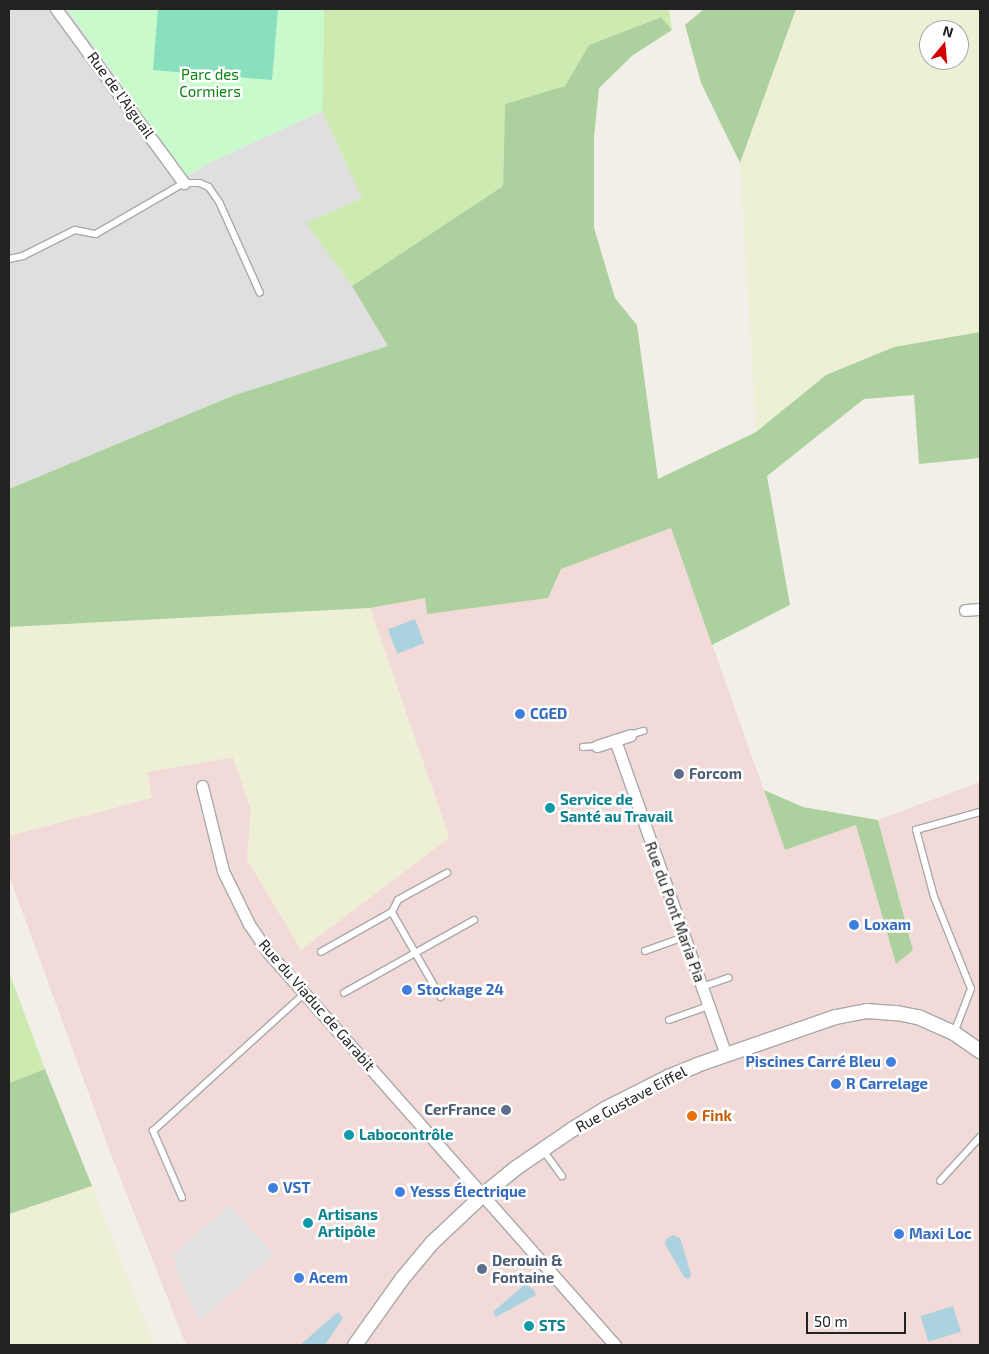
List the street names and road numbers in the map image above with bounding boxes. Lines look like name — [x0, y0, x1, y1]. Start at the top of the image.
street label: Rue de l’Aiguail — [84, 48, 158, 142]
street label: Rue du Pont Maria Pia — [641, 839, 709, 985]
street label: Rue du Viaduc de Garabit — [255, 936, 379, 1074]
street label: Rue Gustave Eiffel — [572, 1062, 690, 1136]

